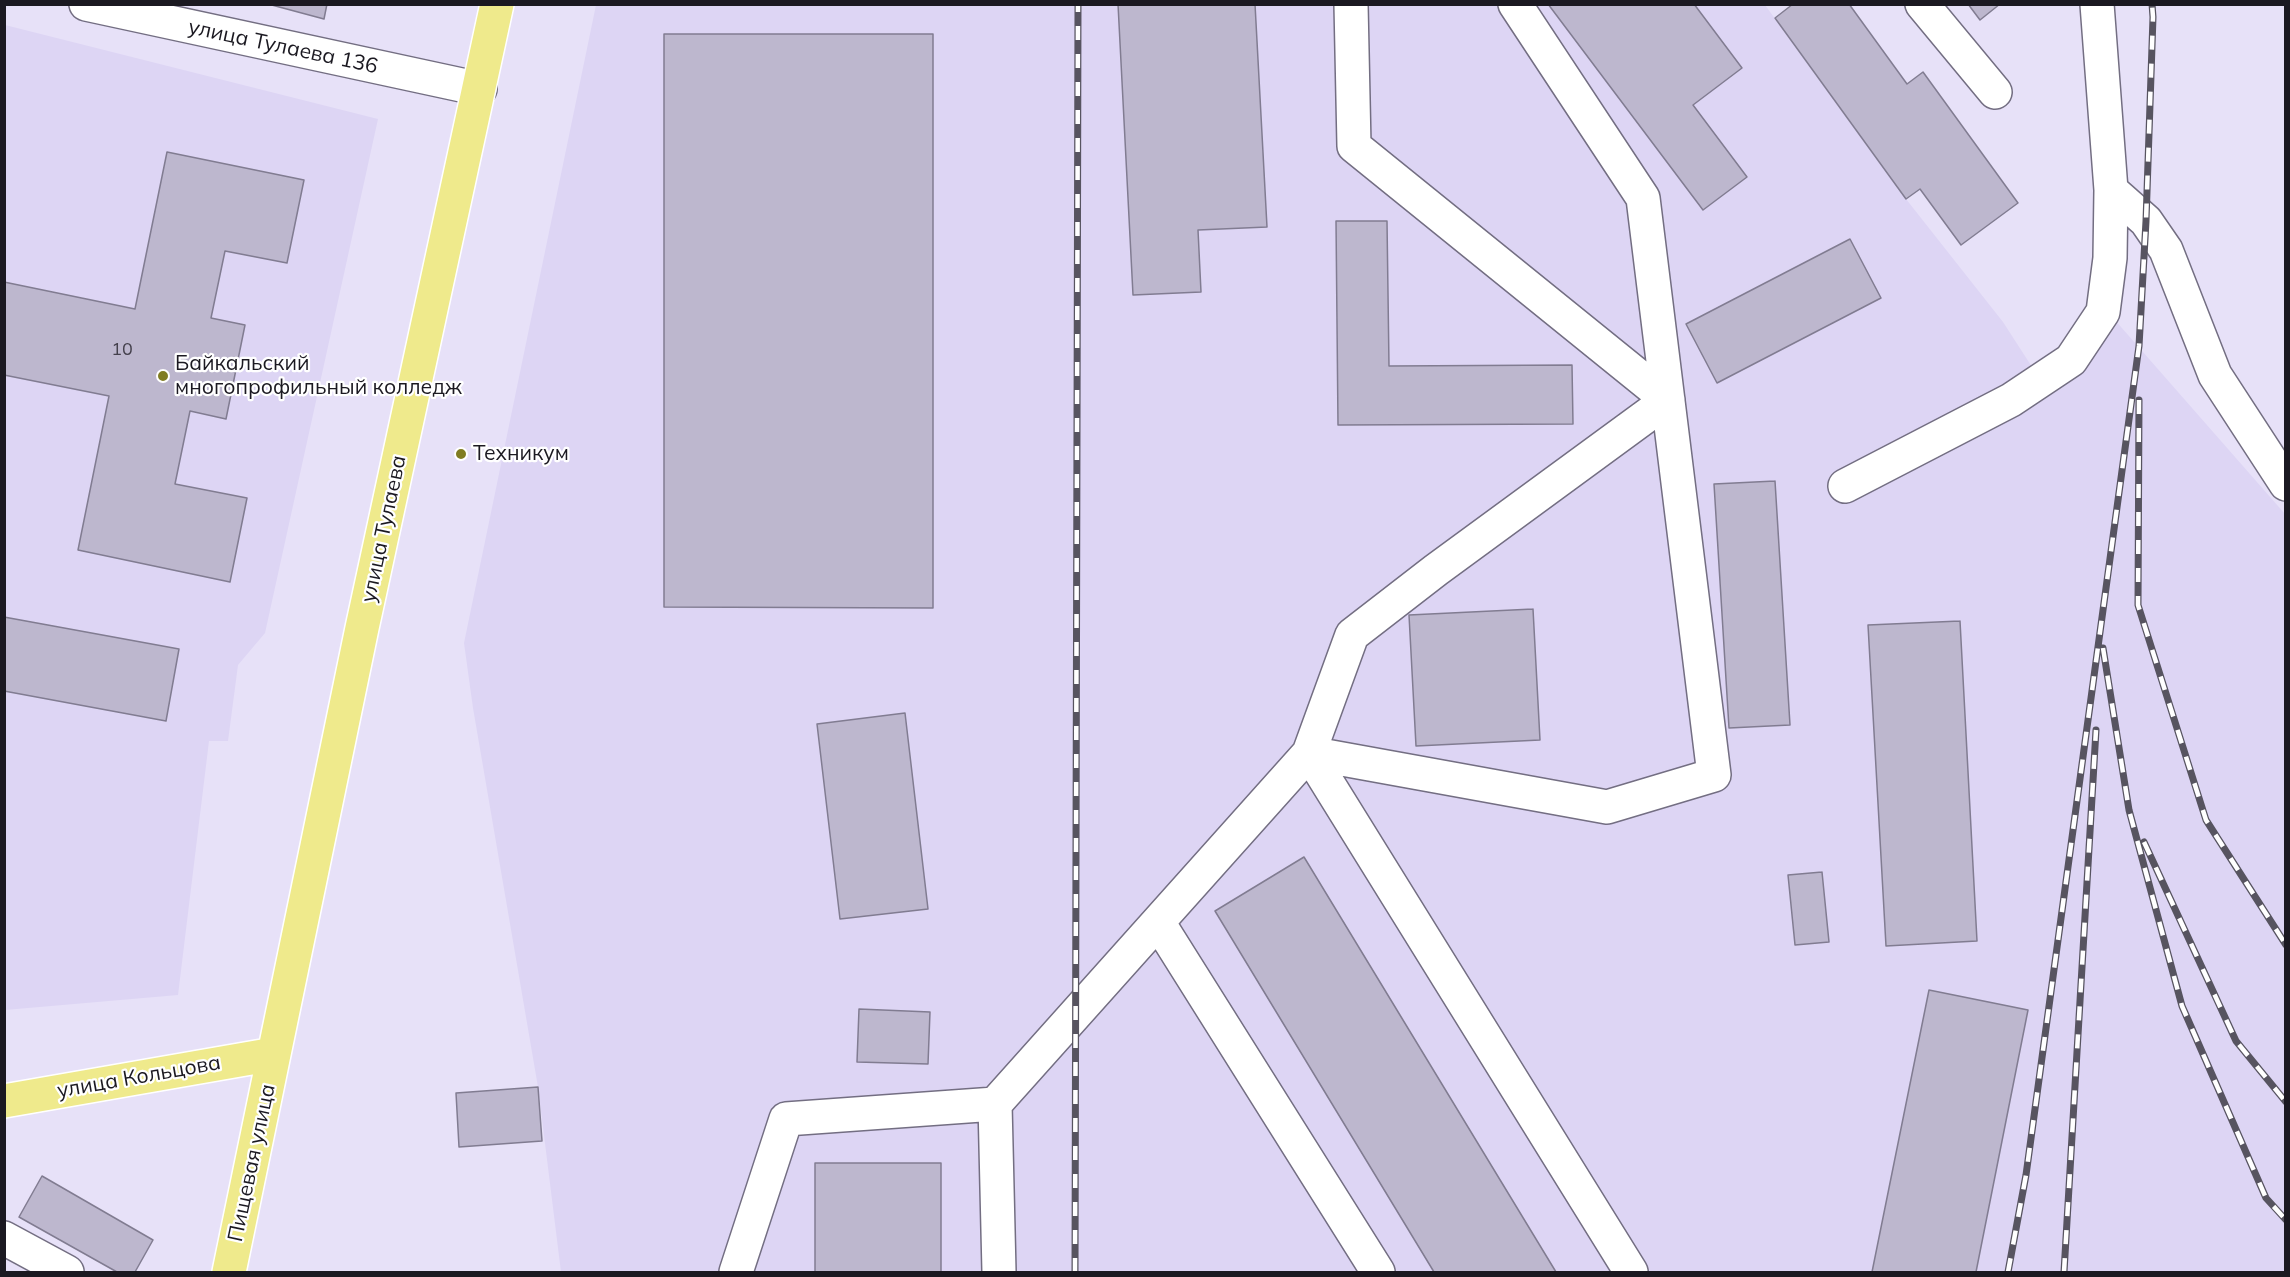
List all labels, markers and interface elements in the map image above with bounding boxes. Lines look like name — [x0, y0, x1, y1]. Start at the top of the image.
street label: улица Тулаева 136 — [186, 15, 380, 79]
house number: 10 — [111, 339, 133, 361]
place label: Байкальский многопрофильный колледж — [175, 351, 462, 401]
marker: Байкальский многопрофильный колледж — [156, 369, 170, 383]
place label: Техникум — [473, 441, 569, 467]
marker: Техникум — [454, 447, 468, 461]
street label: улица Тулаева — [356, 453, 412, 605]
street label: улица Кольцова — [55, 1050, 223, 1104]
street label: Пищевая улица — [223, 1082, 281, 1244]

